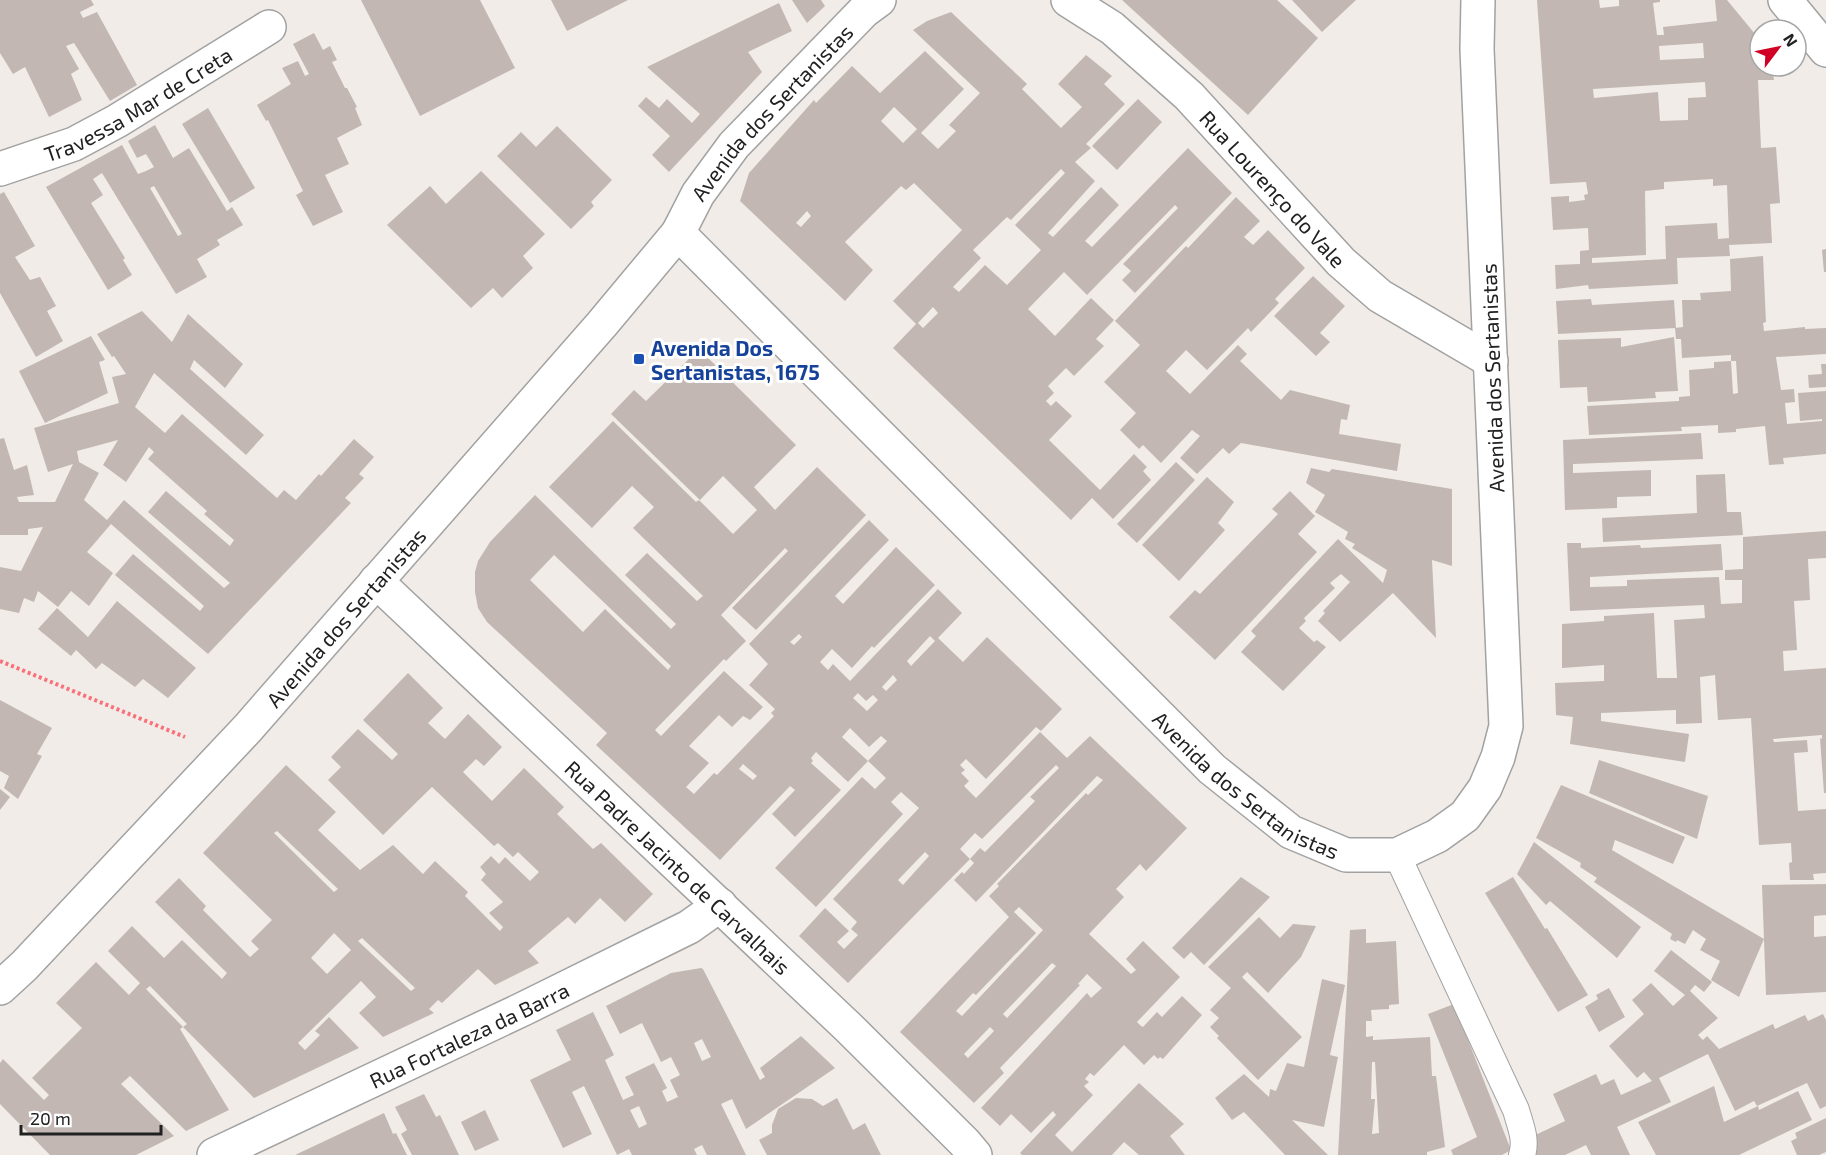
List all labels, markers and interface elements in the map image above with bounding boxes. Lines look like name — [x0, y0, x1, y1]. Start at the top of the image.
north arrow — [1748, 18, 1808, 78]
street label: Avenida dos Sertanistas — [685, 19, 857, 205]
text: N — [1780, 30, 1802, 50]
street label: Travessa Mar de Creta — [41, 41, 236, 166]
street label: Rua Lourenço do Vale — [1195, 105, 1351, 272]
street label: Avenida dos Sertanistas — [1476, 263, 1508, 493]
place label: Avenida Dos Sertanistas, 1675 — [651, 335, 820, 384]
marker: Avenida Dos Sertanistas, 1675 — [632, 352, 646, 366]
street label: Avenida dos Sertanistas — [260, 523, 430, 711]
street label: Avenida dos Sertanistas — [1149, 705, 1343, 863]
street label: Rua Padre Jacinto de Carvalhais — [561, 755, 796, 979]
street label: Rua Fortaleza da Barra — [365, 976, 573, 1092]
scale bar — [21, 1098, 160, 1136]
text: 20 m — [30, 1107, 71, 1129]

